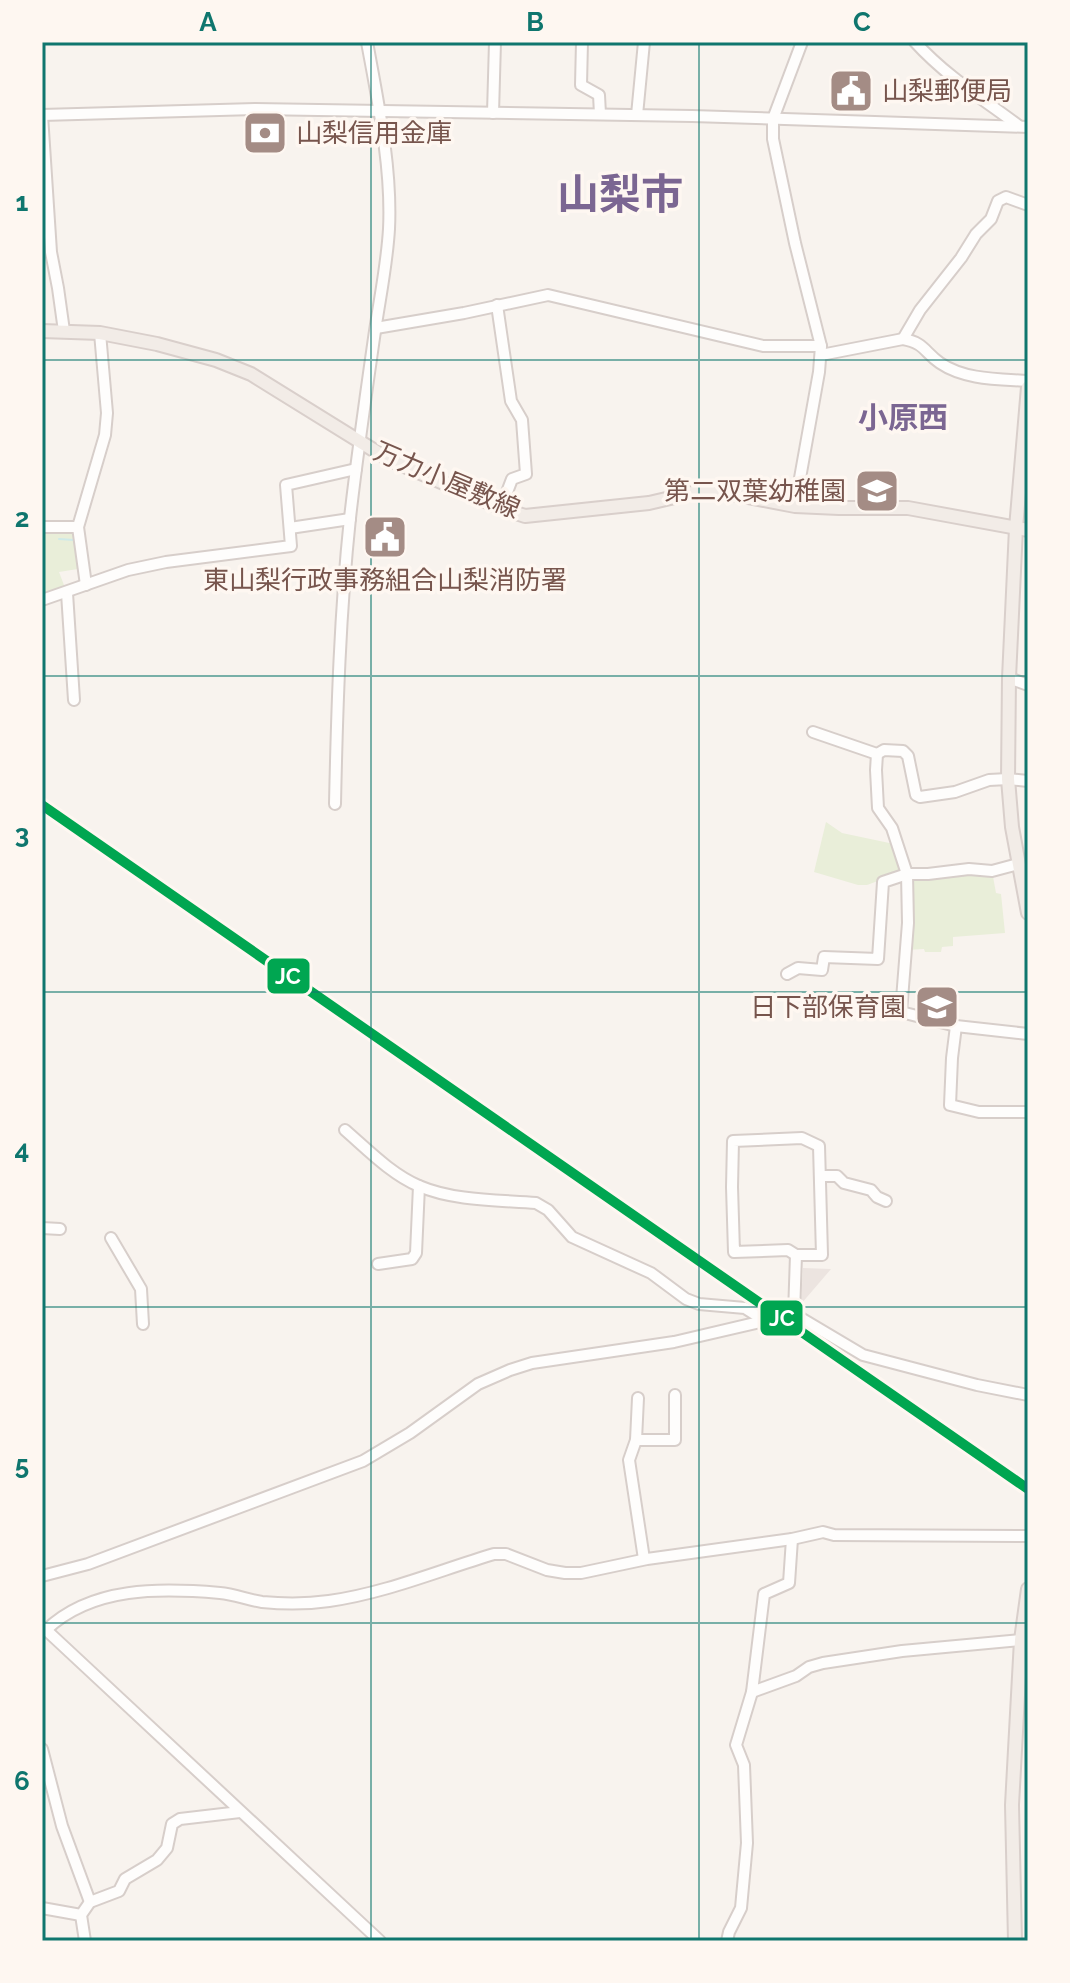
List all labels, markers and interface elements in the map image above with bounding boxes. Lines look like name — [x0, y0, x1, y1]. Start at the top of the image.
text: A — [199, 7, 217, 37]
text: B — [526, 7, 544, 37]
text: C — [853, 7, 871, 37]
public building icon: 山梨郵便局 — [827, 67, 875, 115]
place label: 山梨郵便局 — [882, 76, 1012, 106]
bank icon: 山梨信用金庫 — [241, 109, 289, 157]
place label: 山梨信用金庫 — [296, 118, 452, 148]
district label: 山梨市 — [557, 170, 683, 219]
text: 1 — [16, 187, 29, 217]
district label: 小原西 — [858, 400, 948, 435]
street label: 万力小屋敷線 — [369, 436, 525, 524]
school or university icon: 第二双葉幼稚園 — [853, 467, 901, 515]
place label: 第二双葉幼稚園 — [664, 476, 846, 506]
text: 2 — [15, 503, 29, 533]
public building icon: 東山梨行政事務組合山梨消防署 — [361, 513, 409, 561]
place label: 東山梨行政事務組合山梨消防署 — [203, 565, 567, 595]
text: 3 — [15, 819, 29, 849]
line badge: JC — [266, 957, 311, 995]
text: JC — [275, 963, 301, 989]
school or university icon: 日下部保育園 — [913, 983, 961, 1031]
place label: 日下部保育園 — [750, 992, 906, 1022]
text: 4 — [15, 1135, 29, 1165]
line badge: JC — [759, 1299, 804, 1337]
text: JC — [769, 1305, 795, 1331]
text: 5 — [15, 1450, 29, 1480]
text: 6 — [14, 1766, 30, 1796]

